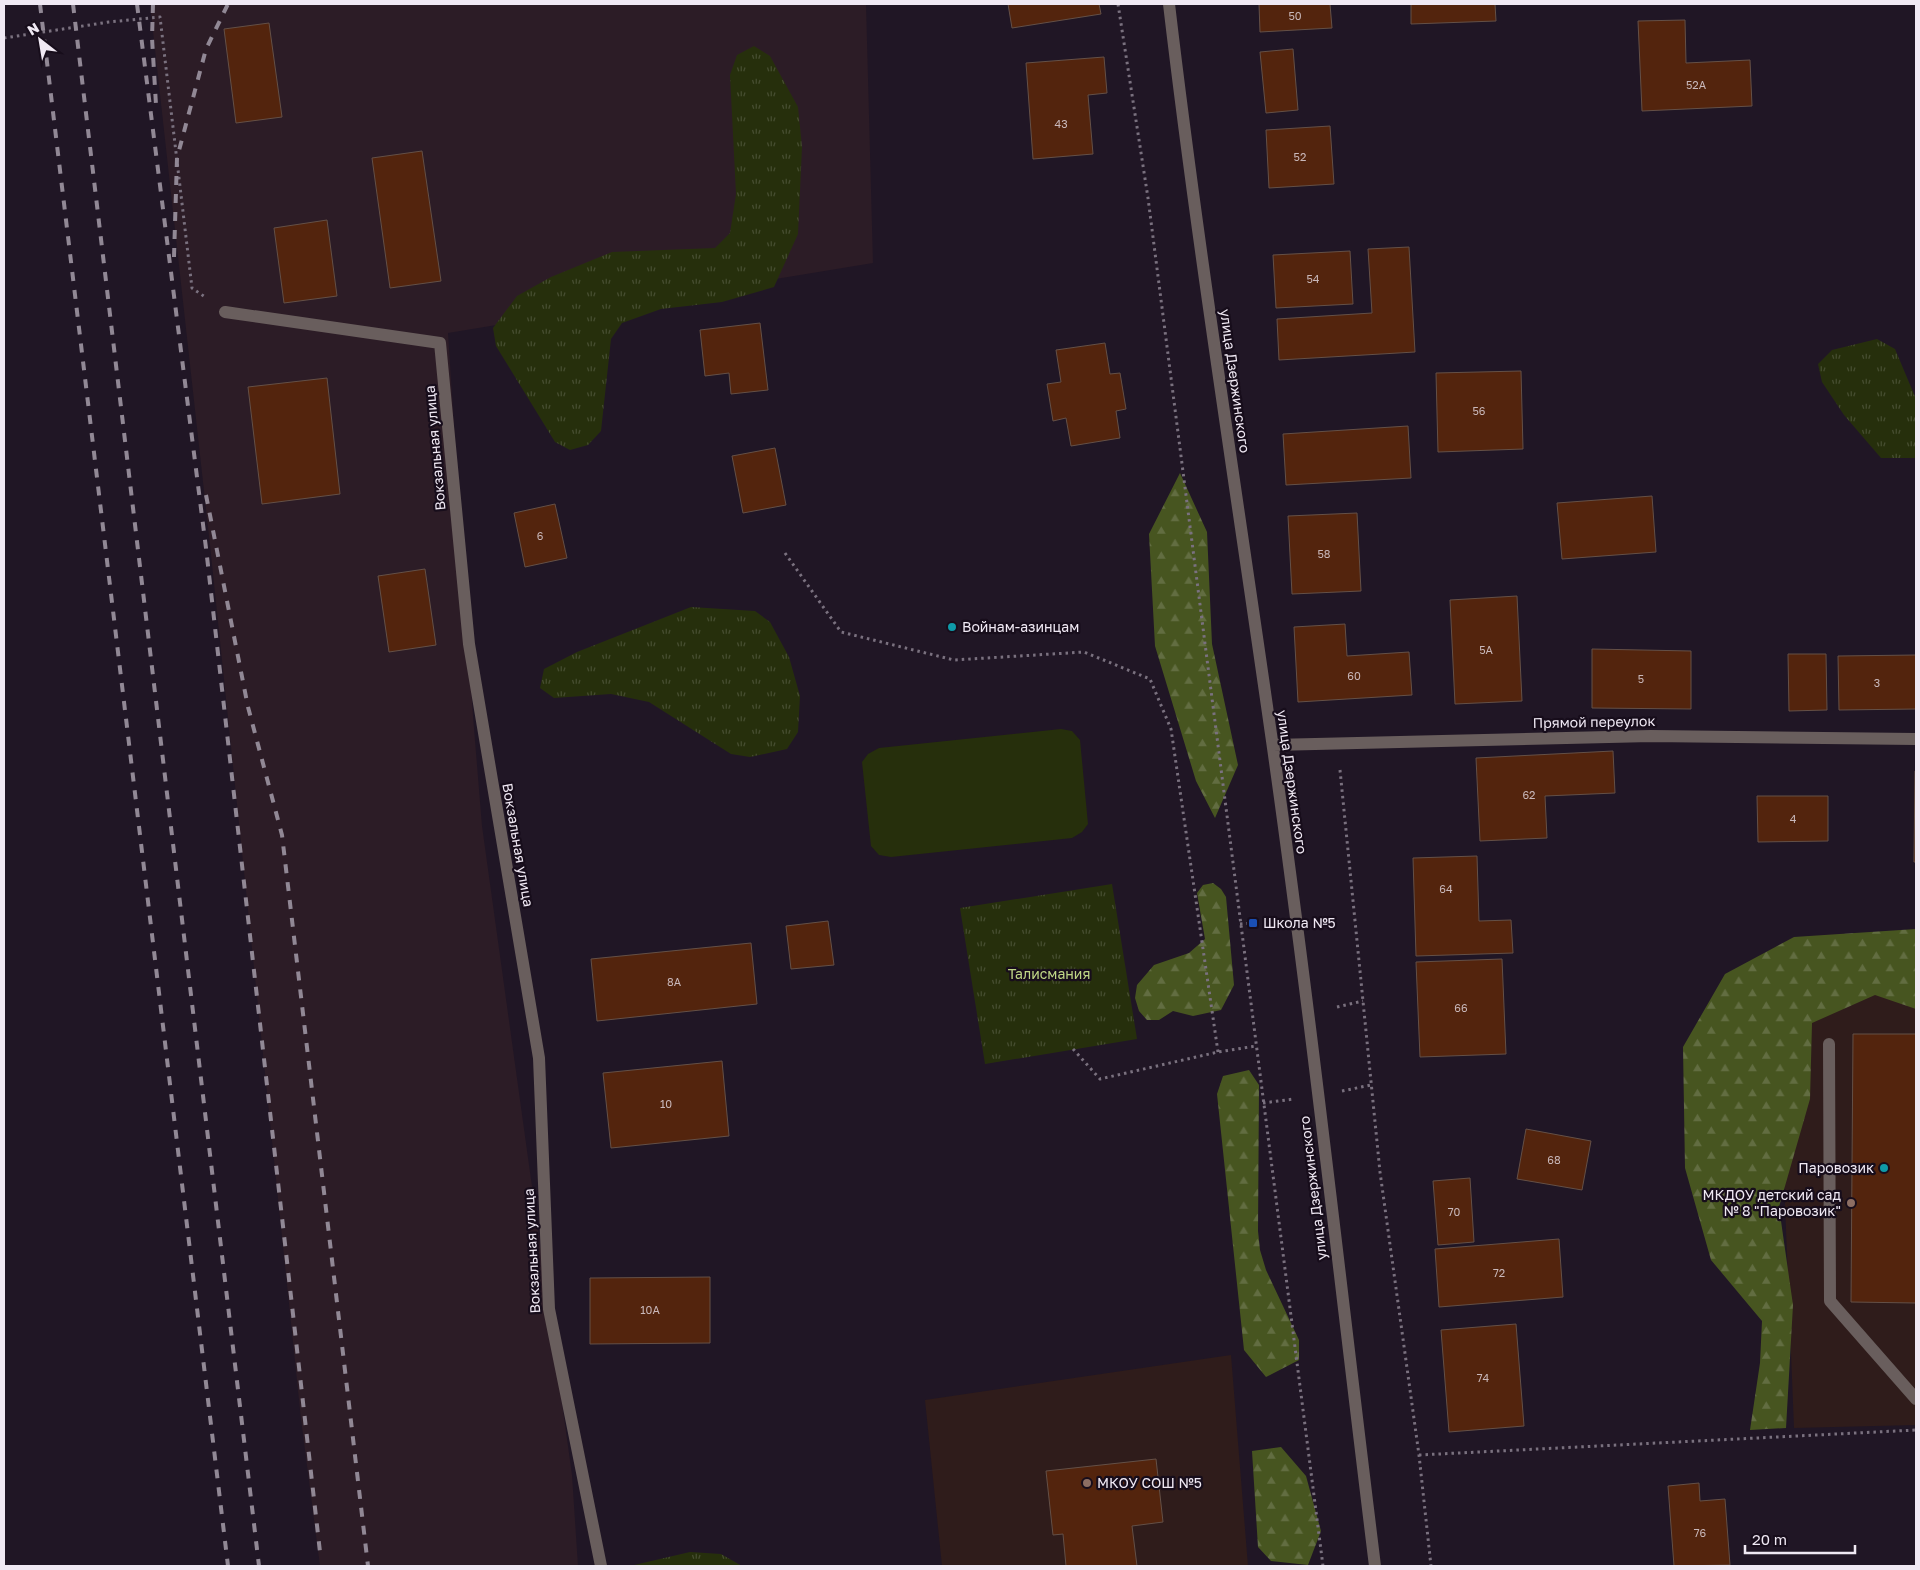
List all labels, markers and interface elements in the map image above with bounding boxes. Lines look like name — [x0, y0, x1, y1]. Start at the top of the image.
house number: 50 — [1288, 9, 1302, 22]
north arrow — [15, 15, 65, 65]
text: N — [24, 18, 42, 38]
house number: 52А — [1686, 78, 1707, 91]
house number: 43 — [1054, 117, 1068, 130]
house number: 52 — [1294, 150, 1306, 163]
house number: 54 — [1306, 272, 1320, 285]
street label: улица Дзержинского — [1217, 308, 1254, 454]
street label: Вокзальная улица — [421, 385, 448, 511]
house number: 56 — [1472, 404, 1486, 417]
house number: 6 — [537, 529, 544, 542]
house number: 58 — [1317, 547, 1331, 560]
place label: Войнам-азинцам — [962, 618, 1079, 635]
marker: Войнам-азинцам — [946, 621, 958, 633]
house number: 5А — [1479, 643, 1494, 656]
house number: 60 — [1347, 669, 1361, 682]
house number: 5 — [1638, 672, 1644, 685]
house number: 3 — [1874, 676, 1880, 689]
street label: улица Дзержинского — [1274, 709, 1311, 855]
street label: Прямой переулок — [1532, 712, 1656, 731]
street label: Вокзальная улица — [499, 782, 538, 908]
house number: 62 — [1522, 788, 1536, 801]
house number: 4 — [1790, 812, 1797, 825]
house number: 64 — [1439, 882, 1453, 895]
place label: Школа №5 — [1263, 914, 1336, 931]
marker: Школа №5 — [1247, 917, 1259, 929]
park label: Талисмания — [1008, 965, 1090, 982]
house number: 8А — [667, 975, 682, 988]
house number: 66 — [1454, 1001, 1468, 1014]
house number: 10 — [660, 1097, 672, 1110]
street label: улица Дзержинского — [1295, 1115, 1330, 1261]
house number: 68 — [1547, 1153, 1561, 1166]
place label: Паровозик — [1798, 1159, 1874, 1176]
marker: Паровозик — [1878, 1162, 1890, 1174]
place label: МКДОУ детский сад № 8 "Паровозик" — [1703, 1186, 1842, 1219]
street label: Вокзальная улица — [520, 1188, 543, 1314]
marker: МКДОУ детский сад № 8 "Паровозик" — [1845, 1197, 1857, 1209]
house number: 70 — [1448, 1205, 1461, 1218]
house number: 72 — [1493, 1266, 1505, 1279]
house number: 10А — [640, 1303, 660, 1316]
house number: 74 — [1477, 1371, 1490, 1384]
place label: МКОУ СОШ №5 — [1097, 1474, 1202, 1491]
marker: МКОУ СОШ №5 — [1081, 1477, 1093, 1489]
scale bar — [1745, 1522, 1855, 1554]
house number: 76 — [1694, 1526, 1707, 1539]
text: 20 m — [1752, 1530, 1787, 1548]

